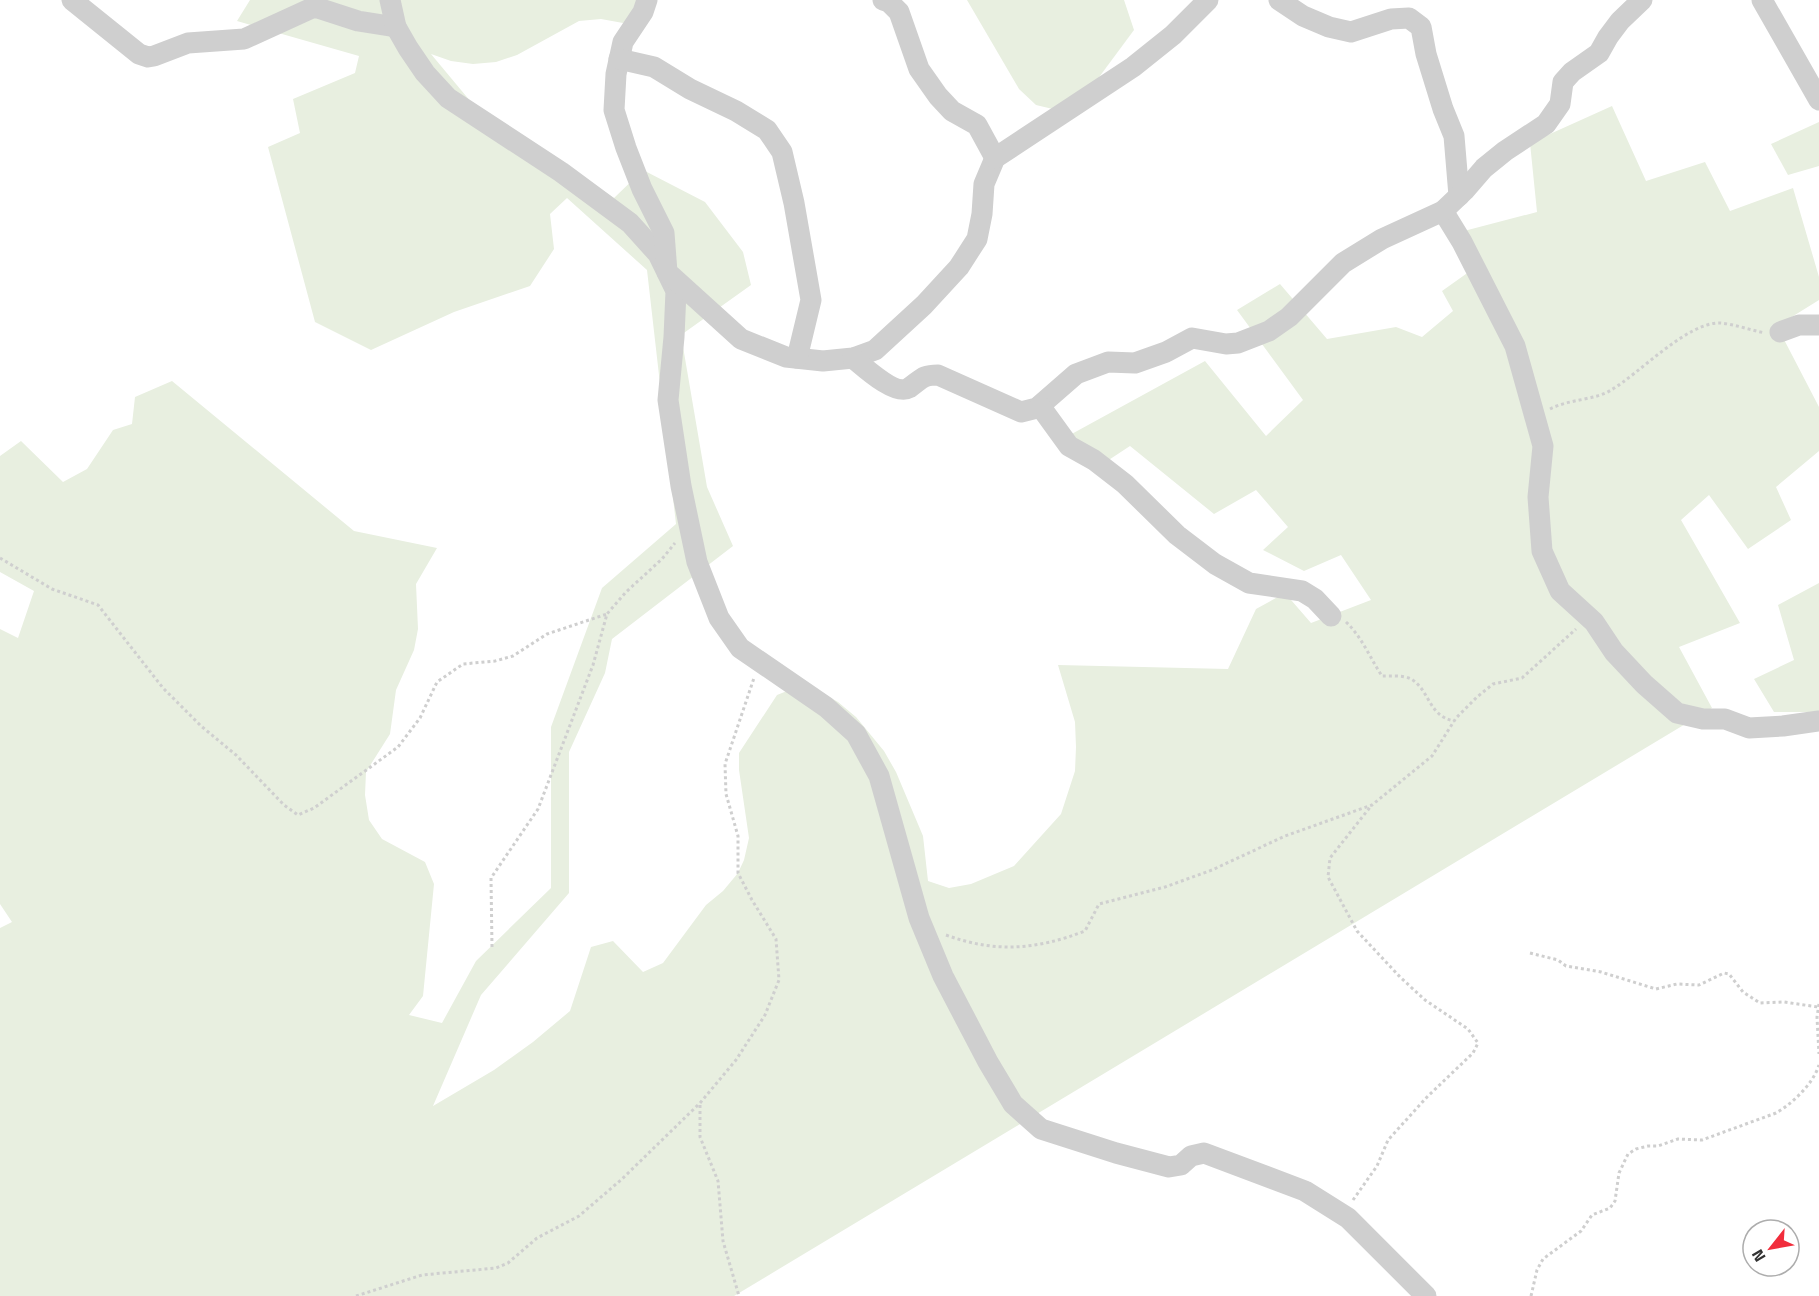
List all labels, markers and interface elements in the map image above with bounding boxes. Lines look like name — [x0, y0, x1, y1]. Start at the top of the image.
north arrow — [1741, 1218, 1801, 1278]
text: N — [1745, 1245, 1771, 1267]

